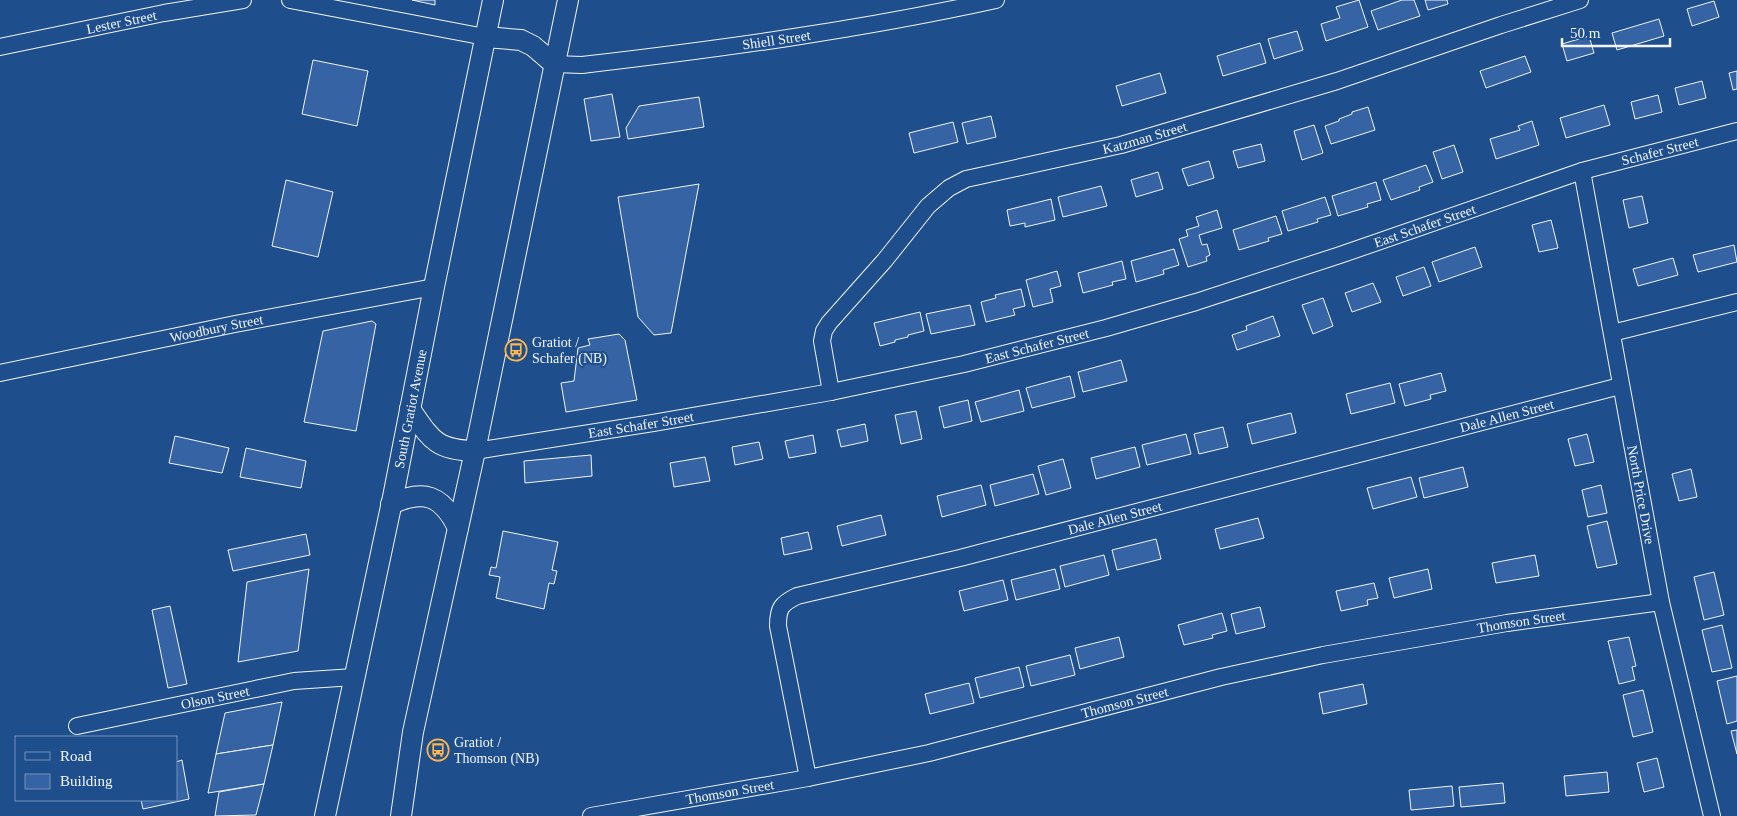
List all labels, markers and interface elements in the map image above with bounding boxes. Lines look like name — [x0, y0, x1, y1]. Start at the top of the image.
street label: Lester Street — [85, 7, 158, 36]
scale bar — [1562, 15, 1670, 47]
text: 50 m — [1570, 25, 1601, 41]
street label: Shiell Street — [741, 27, 812, 52]
street label: Katzman Street — [1101, 118, 1188, 156]
street label: Schafer Street — [1620, 134, 1700, 168]
street label: East Schafer Street — [1372, 201, 1478, 250]
street label: Woodbury Street — [168, 311, 264, 345]
street label: East Schafer Street — [983, 325, 1091, 366]
place label: Gratiot / Schafer (NB) — [532, 335, 607, 367]
bus stop icon: Gratiot / Schafer (NB) — [504, 338, 528, 362]
street label: South Gratiot Avenue — [391, 348, 429, 470]
street label: Dale Allen Street — [1458, 396, 1555, 435]
street label: East Schafer Street — [587, 409, 695, 441]
street label: North Price Drive — [1625, 444, 1658, 545]
street label: Dale Allen Street — [1066, 498, 1164, 537]
street label: Thomson Street — [1476, 608, 1566, 636]
street label: Olson Street — [179, 683, 251, 712]
street label: Thomson Street — [1080, 684, 1170, 721]
place label: Gratiot / Thomson (NB) — [454, 735, 540, 767]
legend — [15, 736, 178, 801]
bus stop icon: Gratiot / Thomson (NB) — [426, 738, 450, 762]
text: Road — [60, 748, 92, 764]
text: Building — [60, 773, 113, 789]
street label: Thomson Street — [685, 777, 775, 807]

